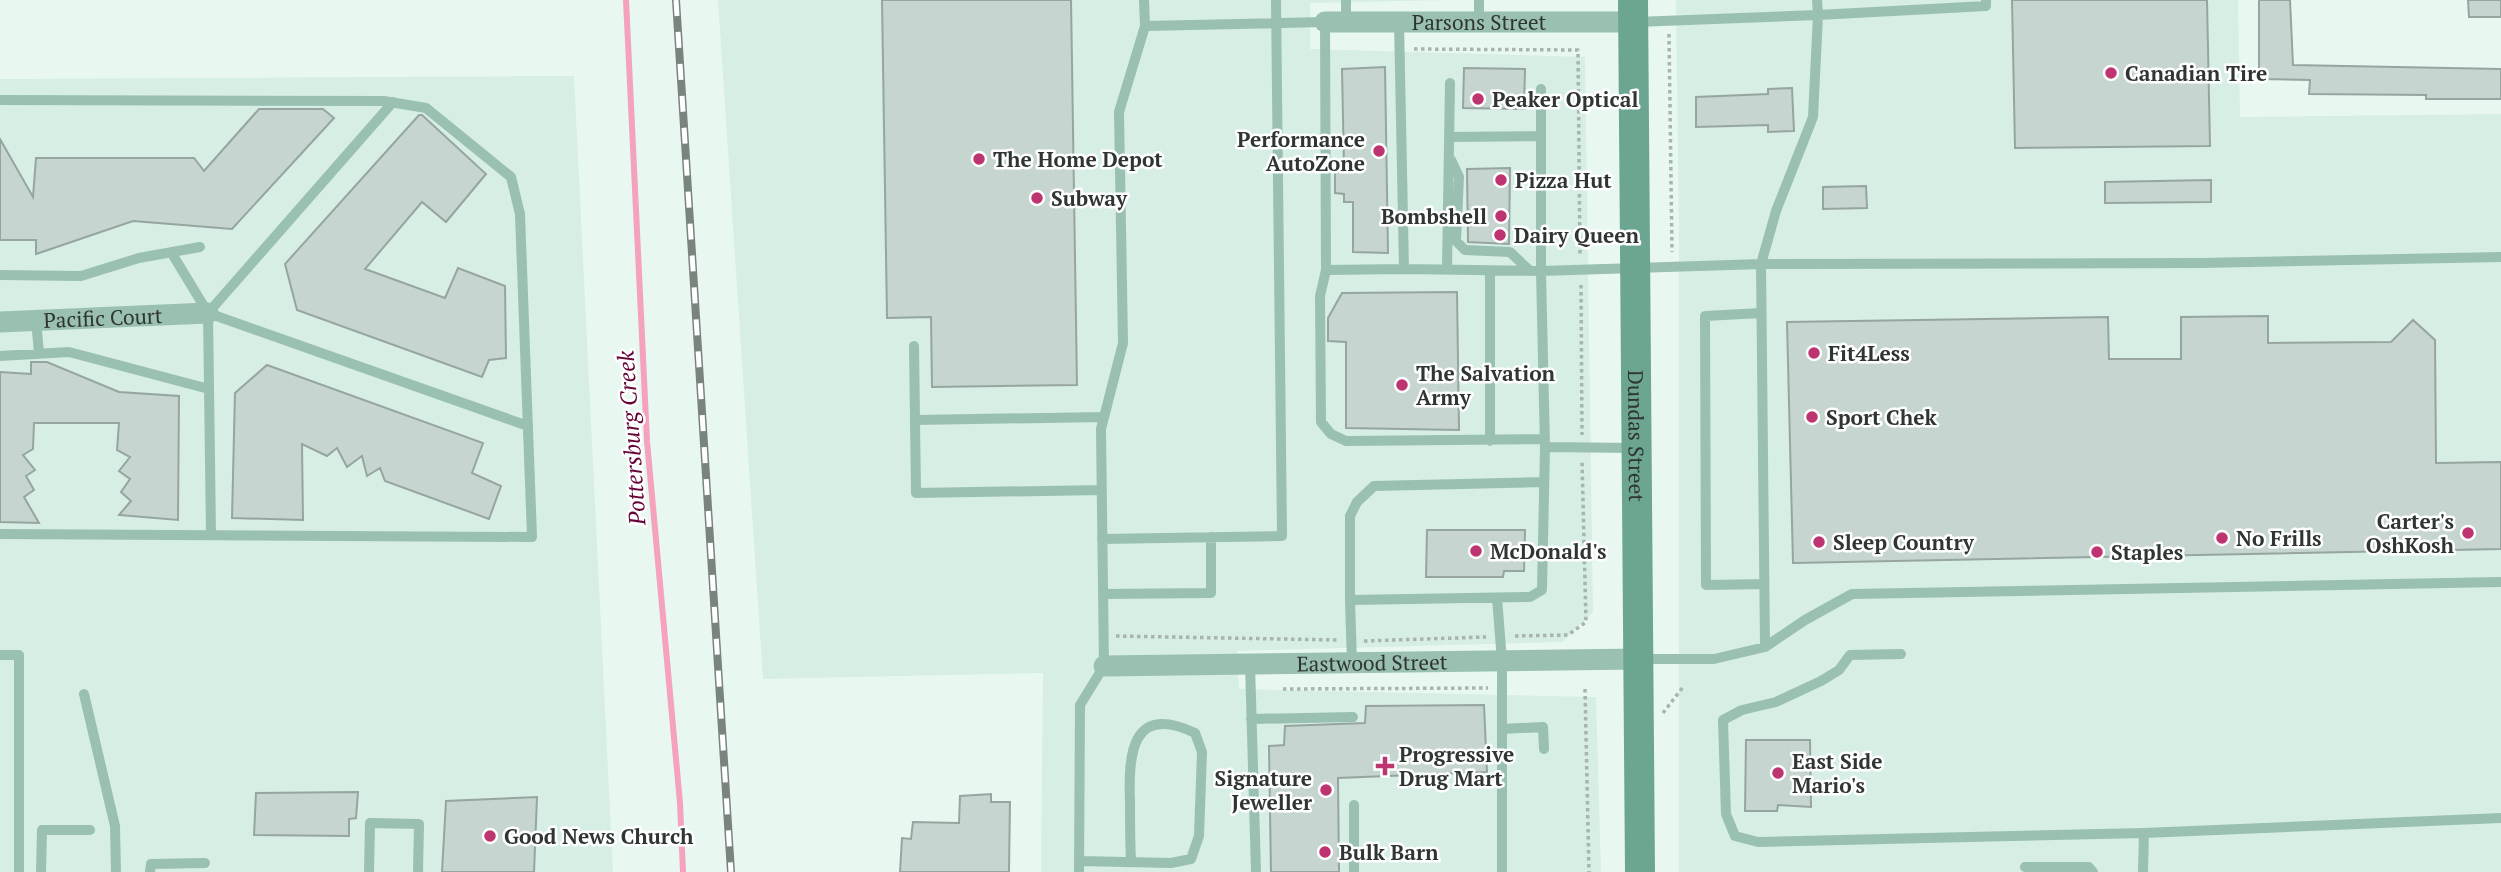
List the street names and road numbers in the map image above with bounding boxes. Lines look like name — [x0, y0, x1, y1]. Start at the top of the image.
street label: Parsons Street — [1412, 8, 1547, 36]
street label: Pacific Court — [43, 301, 163, 334]
street label: Dundas Street — [1622, 370, 1651, 502]
street label: Eastwood Street — [1296, 648, 1448, 677]

